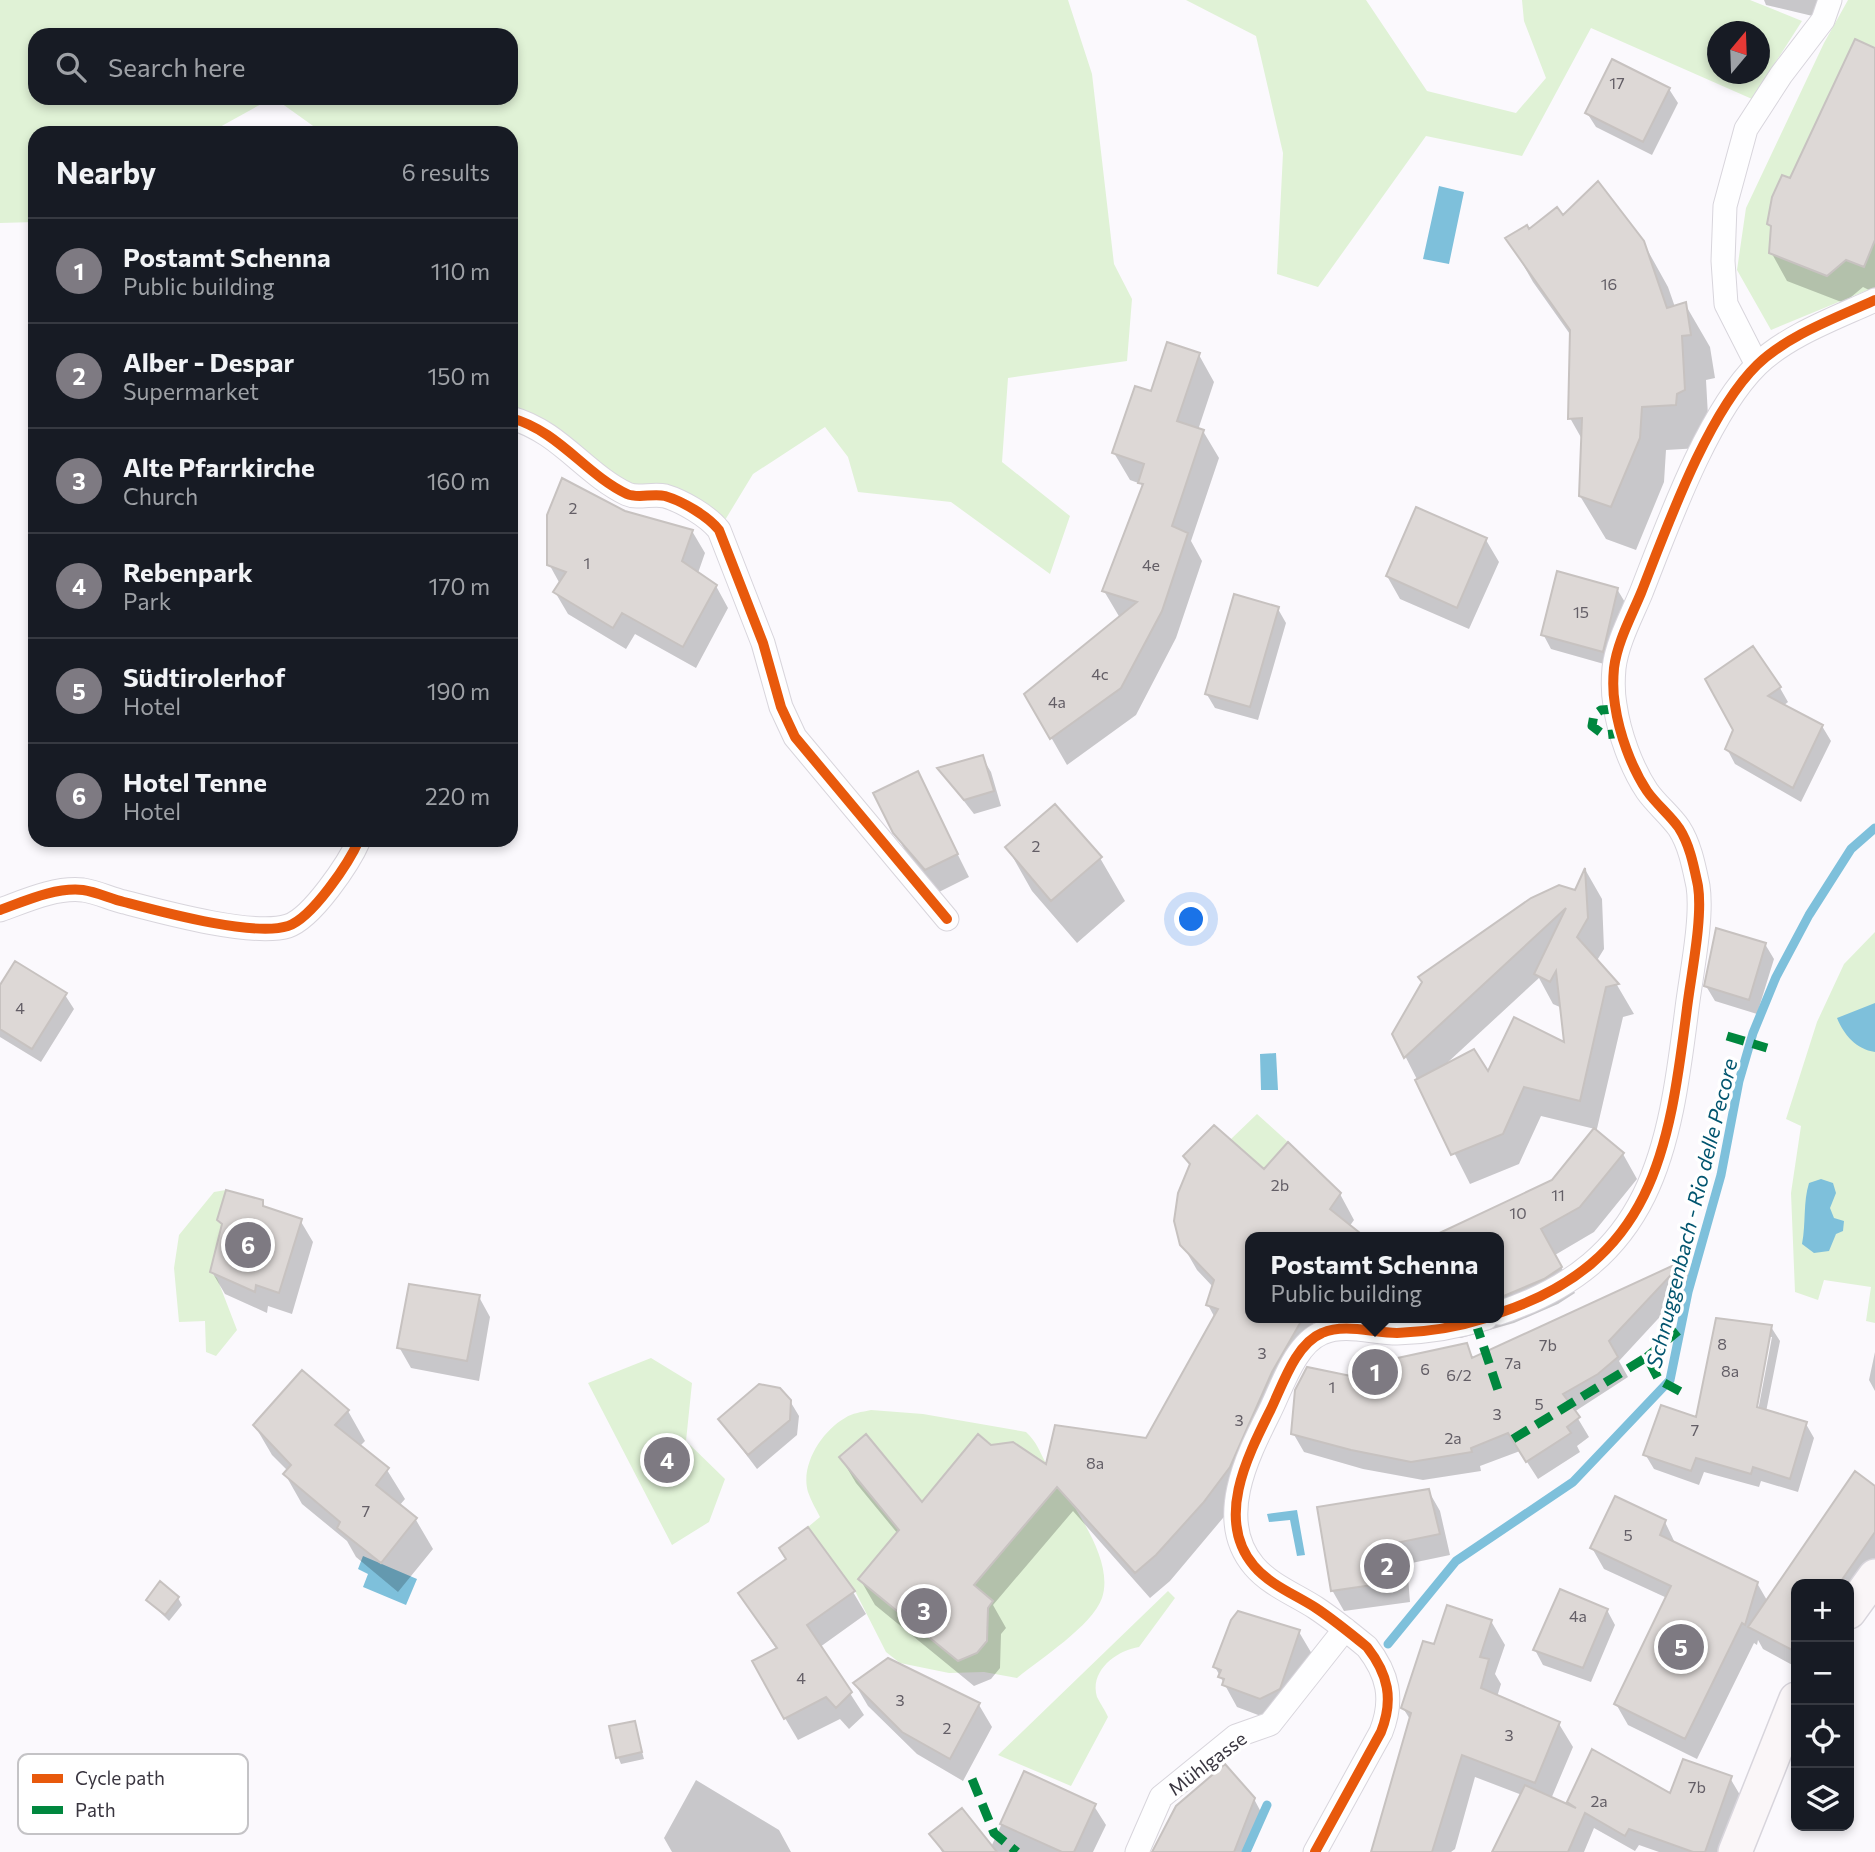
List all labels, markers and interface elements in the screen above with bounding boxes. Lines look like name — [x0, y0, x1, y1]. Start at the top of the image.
north arrow — [1707, 21, 1770, 84]
search box — [28, 28, 518, 105]
icon: search — [52, 48, 90, 86]
text: Search here — [108, 51, 246, 82]
house number: 17 — [1609, 73, 1625, 92]
text: Nearby — [56, 153, 156, 190]
text: 6 results — [402, 158, 490, 186]
text: Postamt Schenna — [123, 241, 331, 272]
text: 1 — [74, 257, 84, 285]
text: 110 m — [431, 257, 490, 285]
text: Public building — [123, 272, 274, 300]
house number: 16 — [1601, 274, 1617, 293]
text: Alber - Despar — [123, 346, 294, 377]
text: 2 — [72, 362, 86, 390]
text: 150 m — [427, 362, 490, 390]
text: Supermarket — [123, 377, 259, 405]
text: Alte Pfarrkirche — [123, 451, 315, 482]
text: 3 — [72, 467, 86, 495]
text: 160 m — [427, 467, 490, 495]
text: Church — [123, 482, 198, 510]
house number: 2 — [569, 498, 578, 517]
house number: 1 — [584, 553, 590, 572]
house number: 4e — [1142, 555, 1160, 574]
text: Rebenpark — [123, 556, 253, 587]
text: 4 — [72, 572, 86, 600]
text: 170 m — [429, 572, 490, 600]
text: Park — [123, 587, 171, 615]
house number: 15 — [1573, 602, 1589, 621]
text: Südtirolerhof — [123, 661, 285, 692]
house number: 4c — [1091, 664, 1109, 683]
text: 5 — [72, 677, 86, 705]
text: 190 m — [427, 677, 490, 705]
text: Hotel — [123, 692, 181, 720]
house number: 4a — [1048, 692, 1066, 711]
text: Hotel Tenne — [123, 766, 267, 797]
text: 6 — [72, 782, 86, 810]
text: 220 m — [425, 782, 490, 810]
text: Hotel — [123, 797, 181, 825]
house number: 2 — [1032, 836, 1041, 855]
your location — [1174, 902, 1208, 936]
house number: 4 — [15, 998, 25, 1017]
water label: Schnuggenbach - Rio delle Pecore — [1640, 1056, 1742, 1370]
house number: 2b — [1271, 1175, 1289, 1194]
house number: 11 — [1551, 1185, 1565, 1204]
house number: 10 — [1509, 1203, 1527, 1222]
pin: 6 — [225, 1219, 271, 1271]
popup — [1245, 1232, 1504, 1323]
text: Postamt Schenna — [1271, 1248, 1478, 1279]
text: Public building — [1271, 1279, 1422, 1307]
house number: 8 — [1717, 1334, 1727, 1353]
house number: 7b — [1539, 1335, 1557, 1354]
house number: 3 — [1257, 1343, 1267, 1362]
pin: 1 — [1352, 1346, 1398, 1398]
house number: 7a — [1505, 1353, 1521, 1372]
house number: 6 — [1420, 1359, 1430, 1378]
house number: 8a — [1721, 1361, 1739, 1380]
house number: 6/2 — [1446, 1365, 1472, 1384]
house number: 1 — [1329, 1377, 1335, 1396]
house number: 5 — [1534, 1394, 1544, 1413]
house number: 3 — [1492, 1404, 1502, 1423]
house number: 3 — [1234, 1410, 1244, 1429]
house number: 7 — [1691, 1420, 1699, 1439]
house number: 2a — [1444, 1428, 1462, 1447]
pin: 4 — [644, 1434, 690, 1486]
house number: 8a — [1086, 1453, 1104, 1472]
house number: 7 — [362, 1501, 370, 1520]
house number: 5 — [1623, 1525, 1633, 1544]
pin: 2 — [1364, 1540, 1410, 1592]
map controls — [1791, 1579, 1854, 1831]
button: + — [1791, 1579, 1854, 1642]
pin: 3 — [901, 1585, 947, 1637]
house number: 4a — [1569, 1606, 1587, 1625]
pin: 5 — [1658, 1621, 1704, 1673]
button: − — [1791, 1642, 1854, 1705]
house number: 4 — [796, 1668, 806, 1687]
house number: 3 — [895, 1690, 905, 1709]
button: locate — [1791, 1705, 1854, 1768]
house number: 2 — [943, 1718, 952, 1737]
house number: 3 — [1504, 1725, 1514, 1744]
street label: Mühlgasse — [1163, 1726, 1251, 1800]
legend — [18, 1754, 248, 1834]
text: Cycle path — [75, 1766, 165, 1789]
button: layers — [1791, 1768, 1854, 1831]
house number: 7b — [1688, 1777, 1706, 1796]
house number: 2a — [1590, 1791, 1608, 1810]
text: Path — [75, 1798, 116, 1821]

